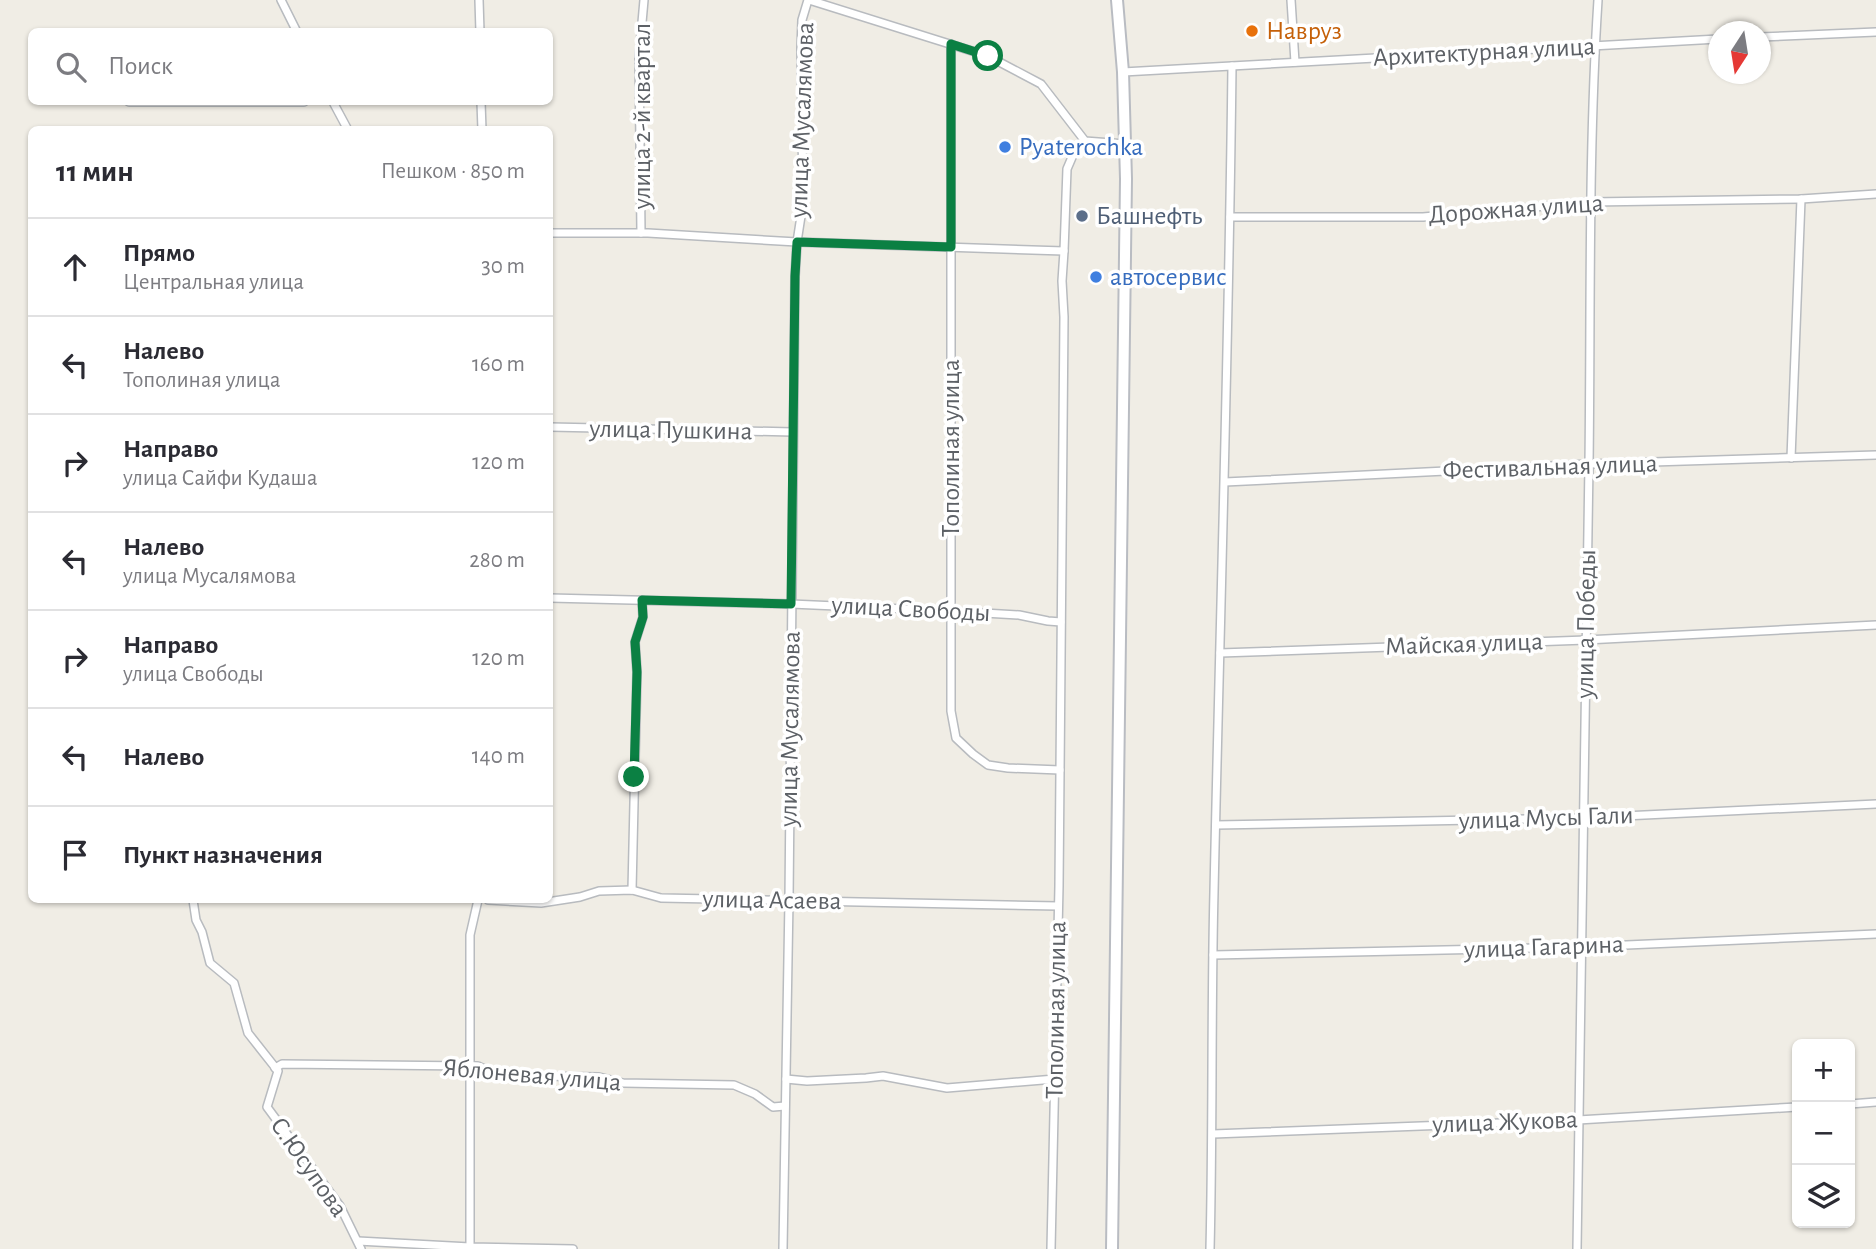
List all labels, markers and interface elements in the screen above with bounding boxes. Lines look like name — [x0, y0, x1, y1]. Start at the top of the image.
place label: Навруз — [1266, 18, 1342, 44]
north arrow — [1708, 21, 1771, 84]
street label: улица Мусалямова — [786, 22, 818, 219]
street label: улица 2-й квартал — [629, 23, 655, 210]
marker: Навруз — [1244, 23, 1260, 39]
search box — [28, 28, 553, 105]
street label: Архитектурная улица — [1372, 33, 1596, 71]
route start — [972, 40, 1003, 71]
icon: search — [52, 48, 90, 86]
text: Поиск — [108, 53, 173, 79]
place label: Pyaterochka — [1019, 134, 1143, 160]
marker: Pyaterochka — [997, 139, 1013, 155]
text: 11 мин — [56, 157, 134, 187]
text: Пешком · 850 m — [381, 160, 525, 183]
street label: Дорожная улица — [1428, 190, 1605, 228]
place label: Башнефть — [1096, 203, 1202, 229]
marker: Башнефть — [1074, 208, 1090, 224]
text: Прямо — [123, 240, 195, 266]
icon: ahead — [56, 248, 94, 286]
text: 30 m — [481, 255, 525, 278]
place label: автосервис — [1110, 264, 1227, 290]
marker: автосервис — [1088, 269, 1104, 285]
text: Центральная улица — [123, 271, 304, 294]
text: Налево — [123, 338, 204, 364]
icon: left — [56, 346, 94, 384]
text: 160 m — [472, 353, 525, 376]
street label: Тополиная улица — [938, 359, 964, 537]
text: Тополиная улица — [123, 369, 280, 392]
street label: улица Пушкина — [588, 416, 753, 444]
text: Направо — [123, 436, 218, 462]
icon: right — [56, 444, 94, 482]
street label: Фестивальная улица — [1442, 450, 1658, 484]
text: 120 m — [472, 451, 525, 474]
text: улица Сайфи Кудаша — [123, 467, 317, 490]
text: Налево — [123, 534, 204, 560]
icon: left — [56, 542, 94, 580]
text: 280 m — [469, 549, 525, 572]
street label: улица Победы — [1572, 549, 1600, 700]
text: улица Мусалямова — [123, 565, 296, 588]
street label: улица Свободы — [830, 592, 991, 626]
street label: Майская улица — [1385, 628, 1544, 660]
street label: улица Мусалямова — [775, 631, 805, 828]
text: Направо — [123, 632, 218, 658]
icon: right — [56, 640, 94, 678]
text: 120 m — [472, 647, 525, 670]
text: улица Свободы — [123, 663, 264, 686]
icon: left — [56, 738, 94, 776]
text: Налево — [123, 744, 204, 770]
text: 140 m — [472, 745, 525, 768]
route end — [618, 761, 649, 792]
street label: улица Мусы Гали — [1457, 802, 1634, 834]
icon: arrive — [56, 836, 94, 874]
text: Пункт назначения — [123, 842, 323, 868]
street label: улица Асаева — [701, 886, 842, 914]
street label: Тополиная улица — [1041, 921, 1071, 1099]
street label: улица Гагарина — [1463, 931, 1624, 963]
map controls — [1792, 1039, 1855, 1228]
button: + — [1792, 1039, 1855, 1102]
street label: Яблоневая улица — [441, 1054, 623, 1096]
button: − — [1792, 1102, 1855, 1165]
street label: улица Жукова — [1431, 1106, 1578, 1138]
street label: С.Юсупова — [265, 1113, 353, 1222]
button: layers — [1792, 1165, 1855, 1228]

